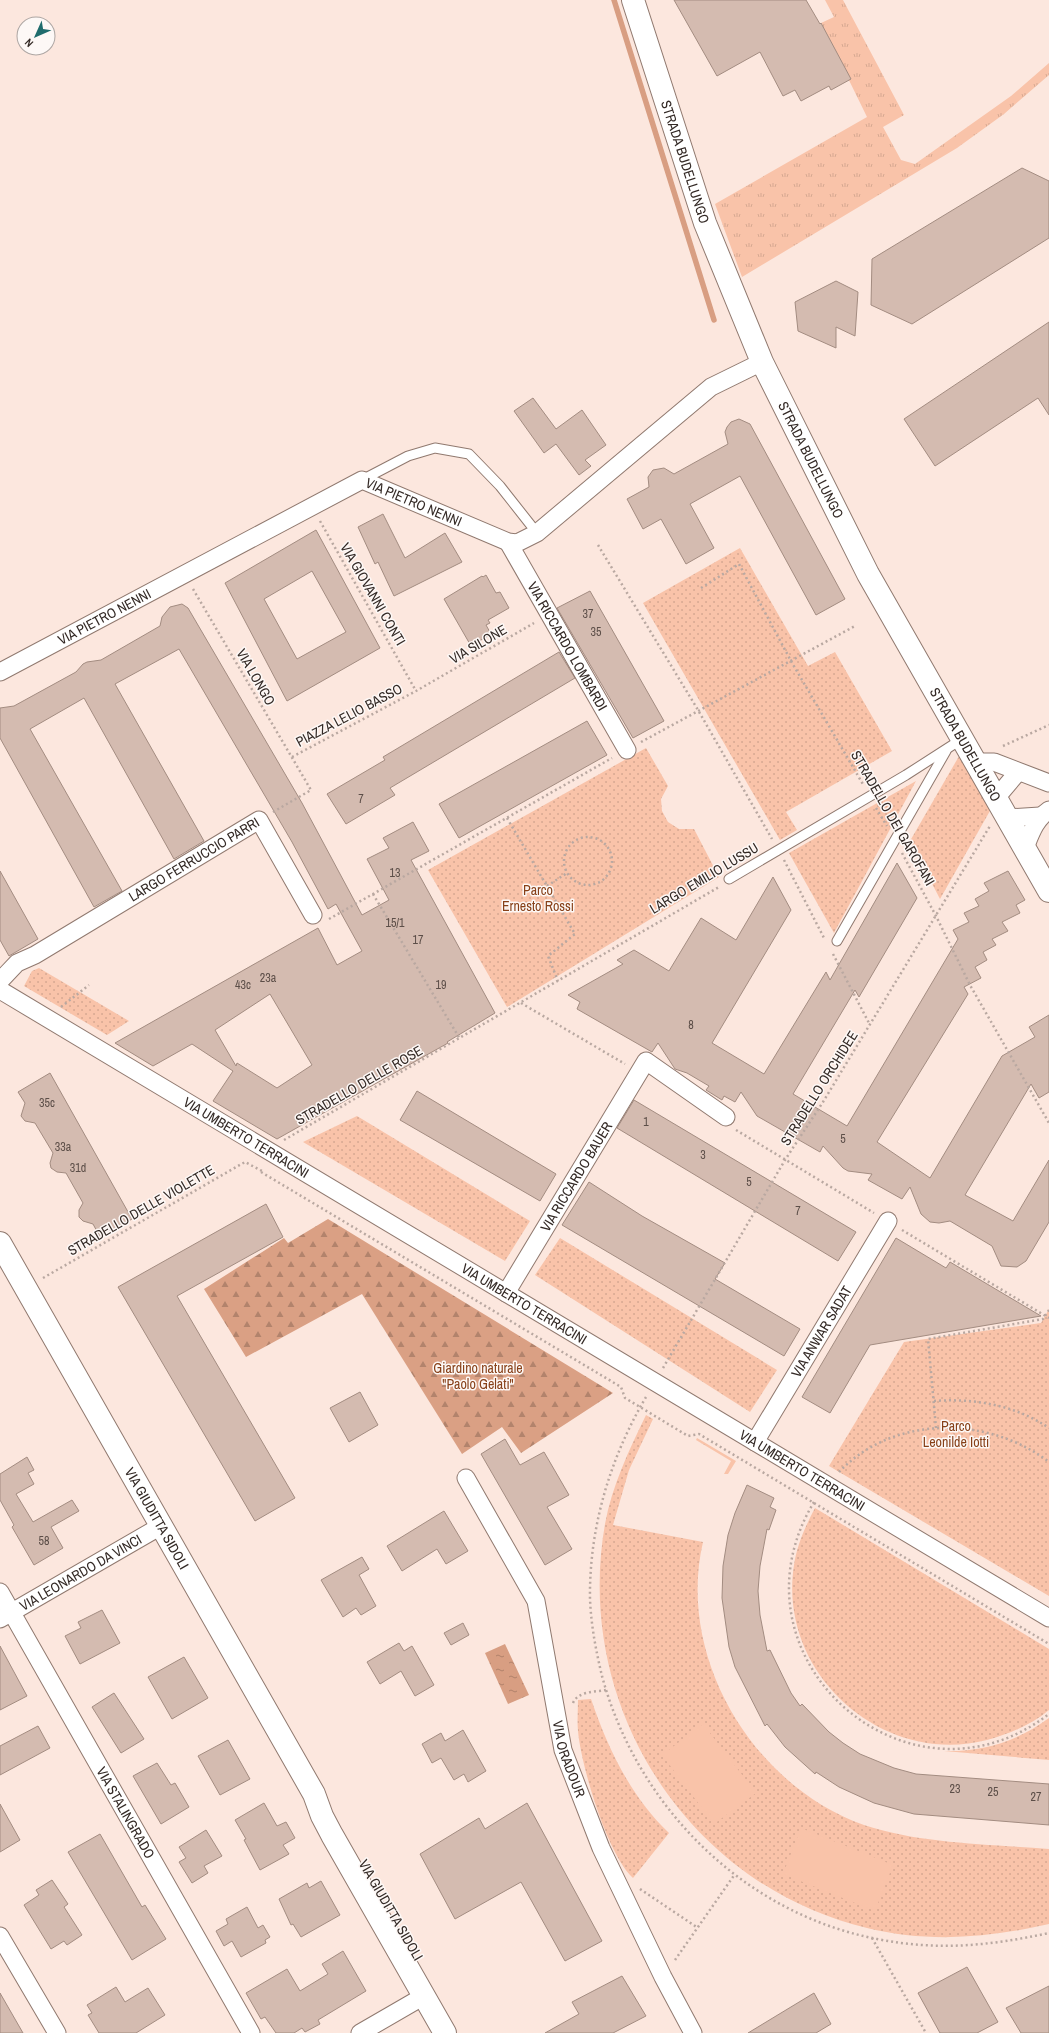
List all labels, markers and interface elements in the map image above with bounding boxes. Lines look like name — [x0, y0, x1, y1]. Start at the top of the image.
north arrow — [16, 16, 56, 56]
text: N — [22, 36, 36, 50]
street label: STRADA BUDELLUNGO — [657, 98, 714, 226]
street label: STRADA BUDELLUNGO — [774, 398, 848, 521]
street label: VIA PIETRO NENNI — [363, 474, 465, 530]
street label: VIA GIOVANNI CONTI — [336, 540, 410, 648]
street label: VIA RICCARDO LOMBARDI — [524, 578, 612, 714]
street label: VIA PIETRO NENNI — [55, 585, 154, 649]
house number: 37 — [583, 606, 594, 622]
street label: VIA SILONE — [446, 620, 510, 668]
house number: 35 — [591, 624, 602, 640]
street label: VIA LONGO — [233, 645, 279, 709]
street label: PIAZZA LELIO BASSO — [293, 679, 405, 751]
street label: STRADA BUDELLUNGO — [926, 684, 1005, 805]
street label: STRADELLO DEI GAROFANI — [847, 747, 939, 889]
house number: 7 — [358, 791, 364, 807]
street label: LARGO FERRUCCIO PARRI — [125, 813, 262, 905]
street label: LARGO EMILIO LUSSU — [646, 838, 762, 918]
house number: 13 — [390, 865, 400, 881]
park label: Parco Ernesto Rossi — [502, 881, 574, 915]
house number: 15/1 — [385, 915, 405, 931]
house number: 17 — [413, 932, 424, 948]
house number: 23a — [260, 970, 277, 986]
house number: 43c — [235, 977, 251, 993]
house number: 19 — [436, 977, 446, 993]
house number: 8 — [688, 1017, 694, 1033]
street label: STRADELLO ORCHIDEE — [776, 1027, 862, 1149]
street label: STRADELLO DELLE ROSE — [292, 1041, 426, 1129]
street label: VIA UMBERTO TERRACINI — [180, 1093, 312, 1182]
house number: 35c — [39, 1095, 55, 1111]
house number: 1 — [643, 1114, 649, 1130]
street label: VIA RICCARDO BAUER — [536, 1118, 616, 1235]
house number: 5 — [840, 1131, 846, 1147]
house number: 33a — [55, 1139, 72, 1155]
house number: 3 — [700, 1147, 706, 1163]
house number: 31d — [70, 1160, 86, 1176]
street label: STRADELLO DELLE VIOLETTE — [64, 1161, 218, 1259]
house number: 5 — [746, 1174, 752, 1190]
house number: 7 — [795, 1203, 801, 1219]
street label: VIA UMBERTO TERRACINI — [458, 1259, 590, 1348]
street label: VIA ANWAR SADAT — [787, 1282, 856, 1380]
park label: Giardino naturale "Paolo Gelati" — [433, 1359, 523, 1393]
park label: Parco Leonilde Iotti — [923, 1417, 989, 1451]
street label: VIA UMBERTO TERRACINI — [736, 1426, 868, 1515]
street label: VIA GIUDITTA SIDOLI — [121, 1464, 193, 1572]
street label: VIA LEONARDO DA VINCI — [16, 1530, 145, 1615]
house number: 58 — [39, 1533, 49, 1549]
street label: VIA ORADOUR — [549, 1719, 589, 1800]
street label: VIA STALINGRADO — [92, 1764, 159, 1862]
house number: 23 — [950, 1781, 960, 1797]
house number: 25 — [988, 1784, 999, 1800]
house number: 27 — [1031, 1789, 1042, 1805]
street label: VIA GIUDITTA SIDOLI — [355, 1856, 427, 1964]

